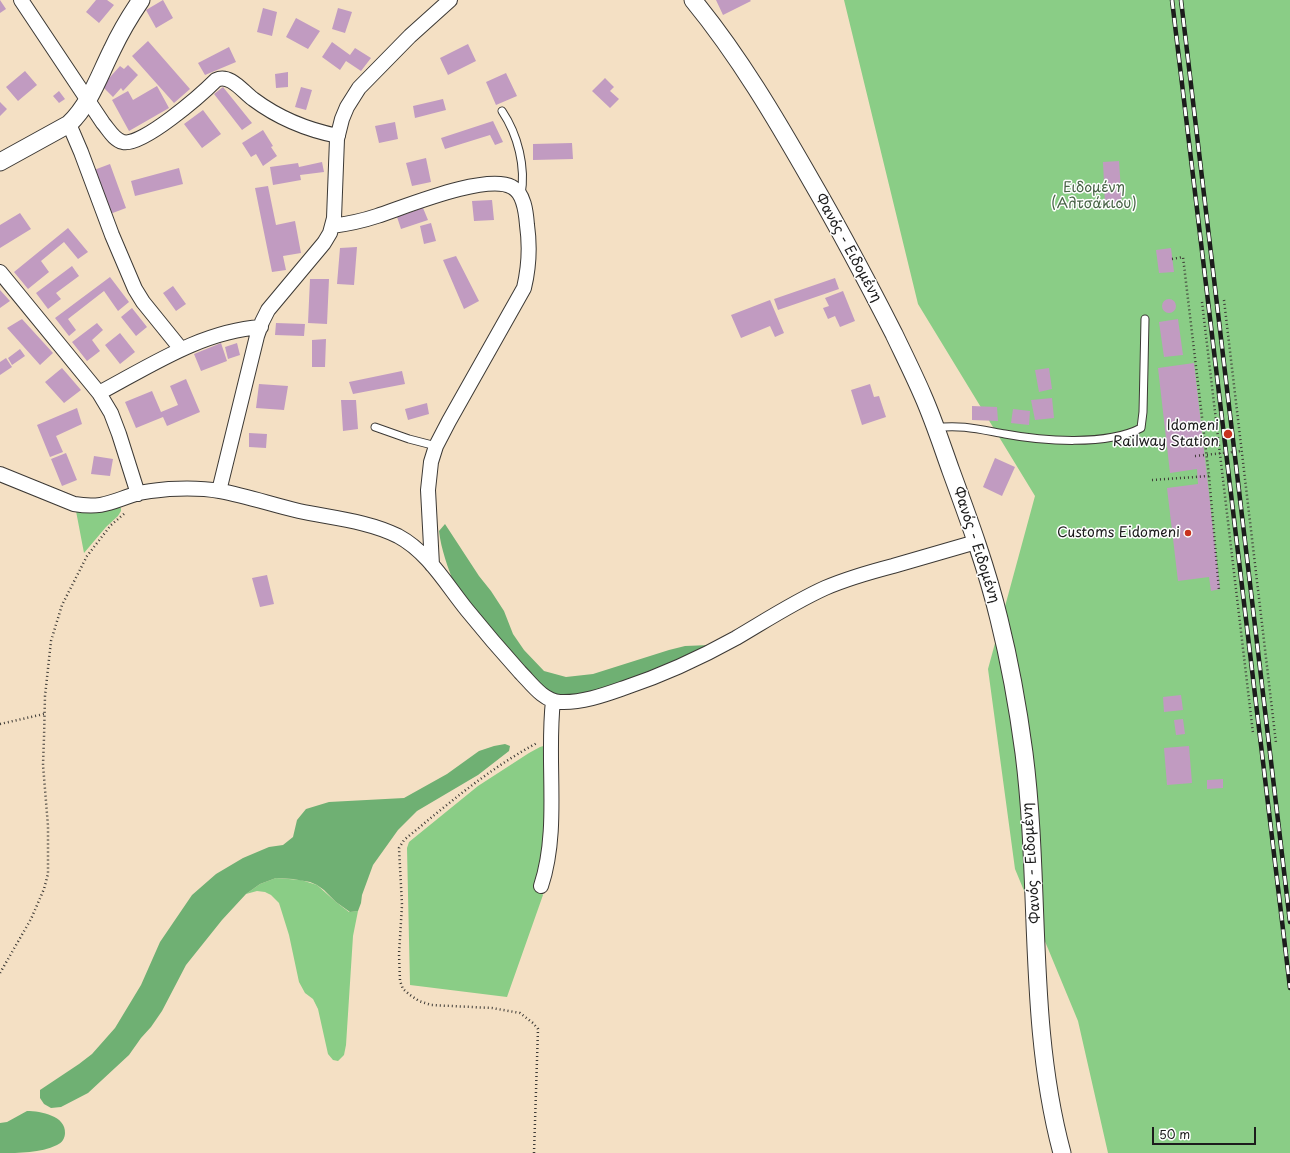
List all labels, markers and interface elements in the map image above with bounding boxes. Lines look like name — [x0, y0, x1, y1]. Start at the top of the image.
park label: Ειδομένη (Αλτσάκιου) — [1051, 180, 1137, 212]
street label: Φανός - Ειδομένη — [811, 191, 885, 305]
place label: Idomeni Railway Station — [1113, 418, 1219, 450]
marker: Idomeni Railway Station — [1222, 428, 1234, 440]
street label: Φανός - Ειδομένη — [949, 485, 1003, 605]
place label: Customs Eidomeni — [1057, 525, 1180, 541]
marker: Customs Eidomeni — [1183, 528, 1193, 538]
street label: Φανός - Ειδομένη — [1019, 802, 1045, 924]
scale bar — [1154, 1119, 1258, 1145]
text: 50 m — [1159, 1125, 1190, 1143]

